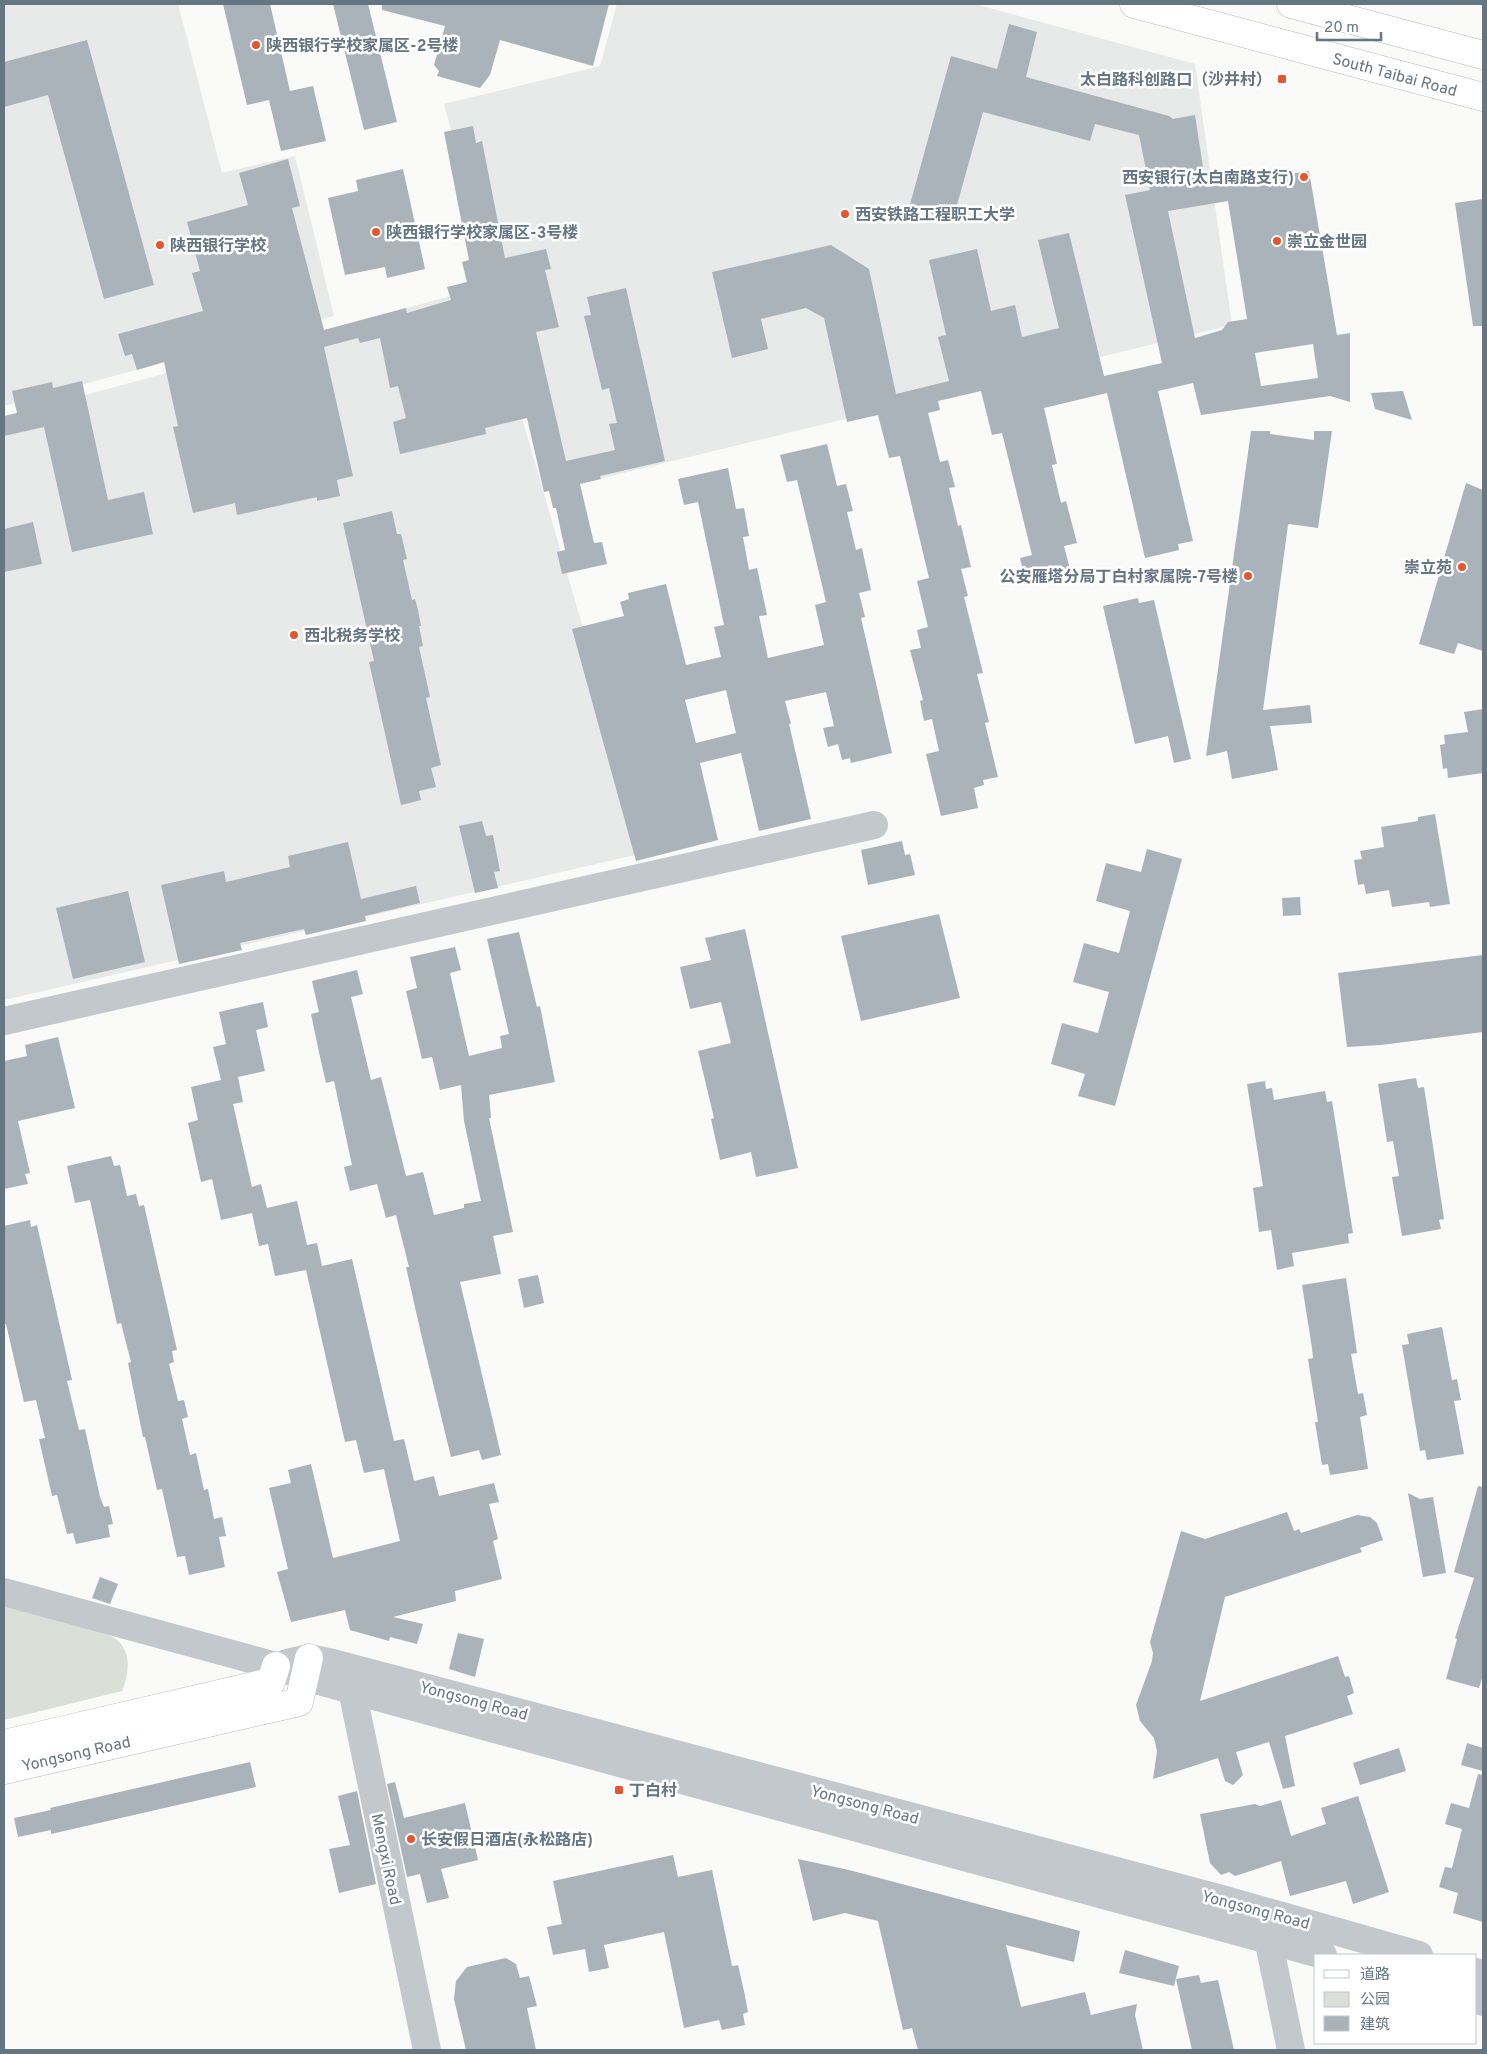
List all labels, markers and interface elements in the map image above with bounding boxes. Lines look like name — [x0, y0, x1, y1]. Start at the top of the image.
scale bar — [1317, 10, 1381, 42]
text: 20 m — [1324, 19, 1359, 38]
place label: 陕西银行学校家属区-2号楼 — [266, 36, 458, 57]
marker: 陕西银行学校家属区-2号楼 — [250, 39, 262, 51]
street label: South Taibai Road — [1330, 50, 1459, 102]
place label: 太白路科创路口（沙井村） — [1080, 70, 1272, 91]
marker: 太白路科创路口（沙井村） — [1276, 73, 1288, 85]
place label: 西安银行(太白南路支行) — [1122, 169, 1294, 189]
marker: 西安银行(太白南路支行) — [1298, 171, 1310, 183]
place label: 西安铁路工程职工大学 — [855, 206, 1015, 226]
marker: 西安铁路工程职工大学 — [839, 208, 851, 220]
place label: 陕西银行学校家属区-3号楼 — [386, 223, 578, 244]
marker: 陕西银行学校家属区-3号楼 — [370, 226, 382, 238]
place label: 崇立·金世园 — [1287, 233, 1367, 253]
marker: 崇立·金世园 — [1271, 235, 1283, 247]
place label: 陕西银行学校 — [170, 236, 267, 257]
marker: 陕西银行学校 — [154, 239, 166, 251]
place label: 崇立苑 — [1404, 559, 1452, 579]
marker: 崇立苑 — [1456, 561, 1468, 573]
place label: 公安雁塔分局丁白村家属院-7号楼 — [1000, 567, 1238, 588]
marker: 公安雁塔分局丁白村家属院-7号楼 — [1242, 570, 1254, 582]
place label: 西北税务学校 — [304, 626, 401, 647]
marker: 西北税务学校 — [288, 629, 300, 641]
street label: Yongsong Road — [417, 1678, 530, 1726]
street label: Yongsong Road — [20, 1733, 133, 1777]
place label: 丁白村 — [629, 1781, 677, 1802]
street label: Yongsong Road — [808, 1782, 921, 1830]
marker: 丁白村 — [613, 1784, 625, 1796]
street label: Mengxi Road — [366, 1812, 405, 1907]
place label: 长安假日酒店(永松路店) — [421, 1831, 593, 1851]
marker: 长安假日酒店(永松路店) — [405, 1833, 417, 1845]
street label: Yongsong Road — [1199, 1887, 1312, 1935]
legend — [1314, 1954, 1477, 2044]
text: 道路 — [1360, 1966, 1390, 1985]
text: 公园 — [1360, 1991, 1390, 2010]
text: 建筑 — [1360, 2016, 1390, 2035]

